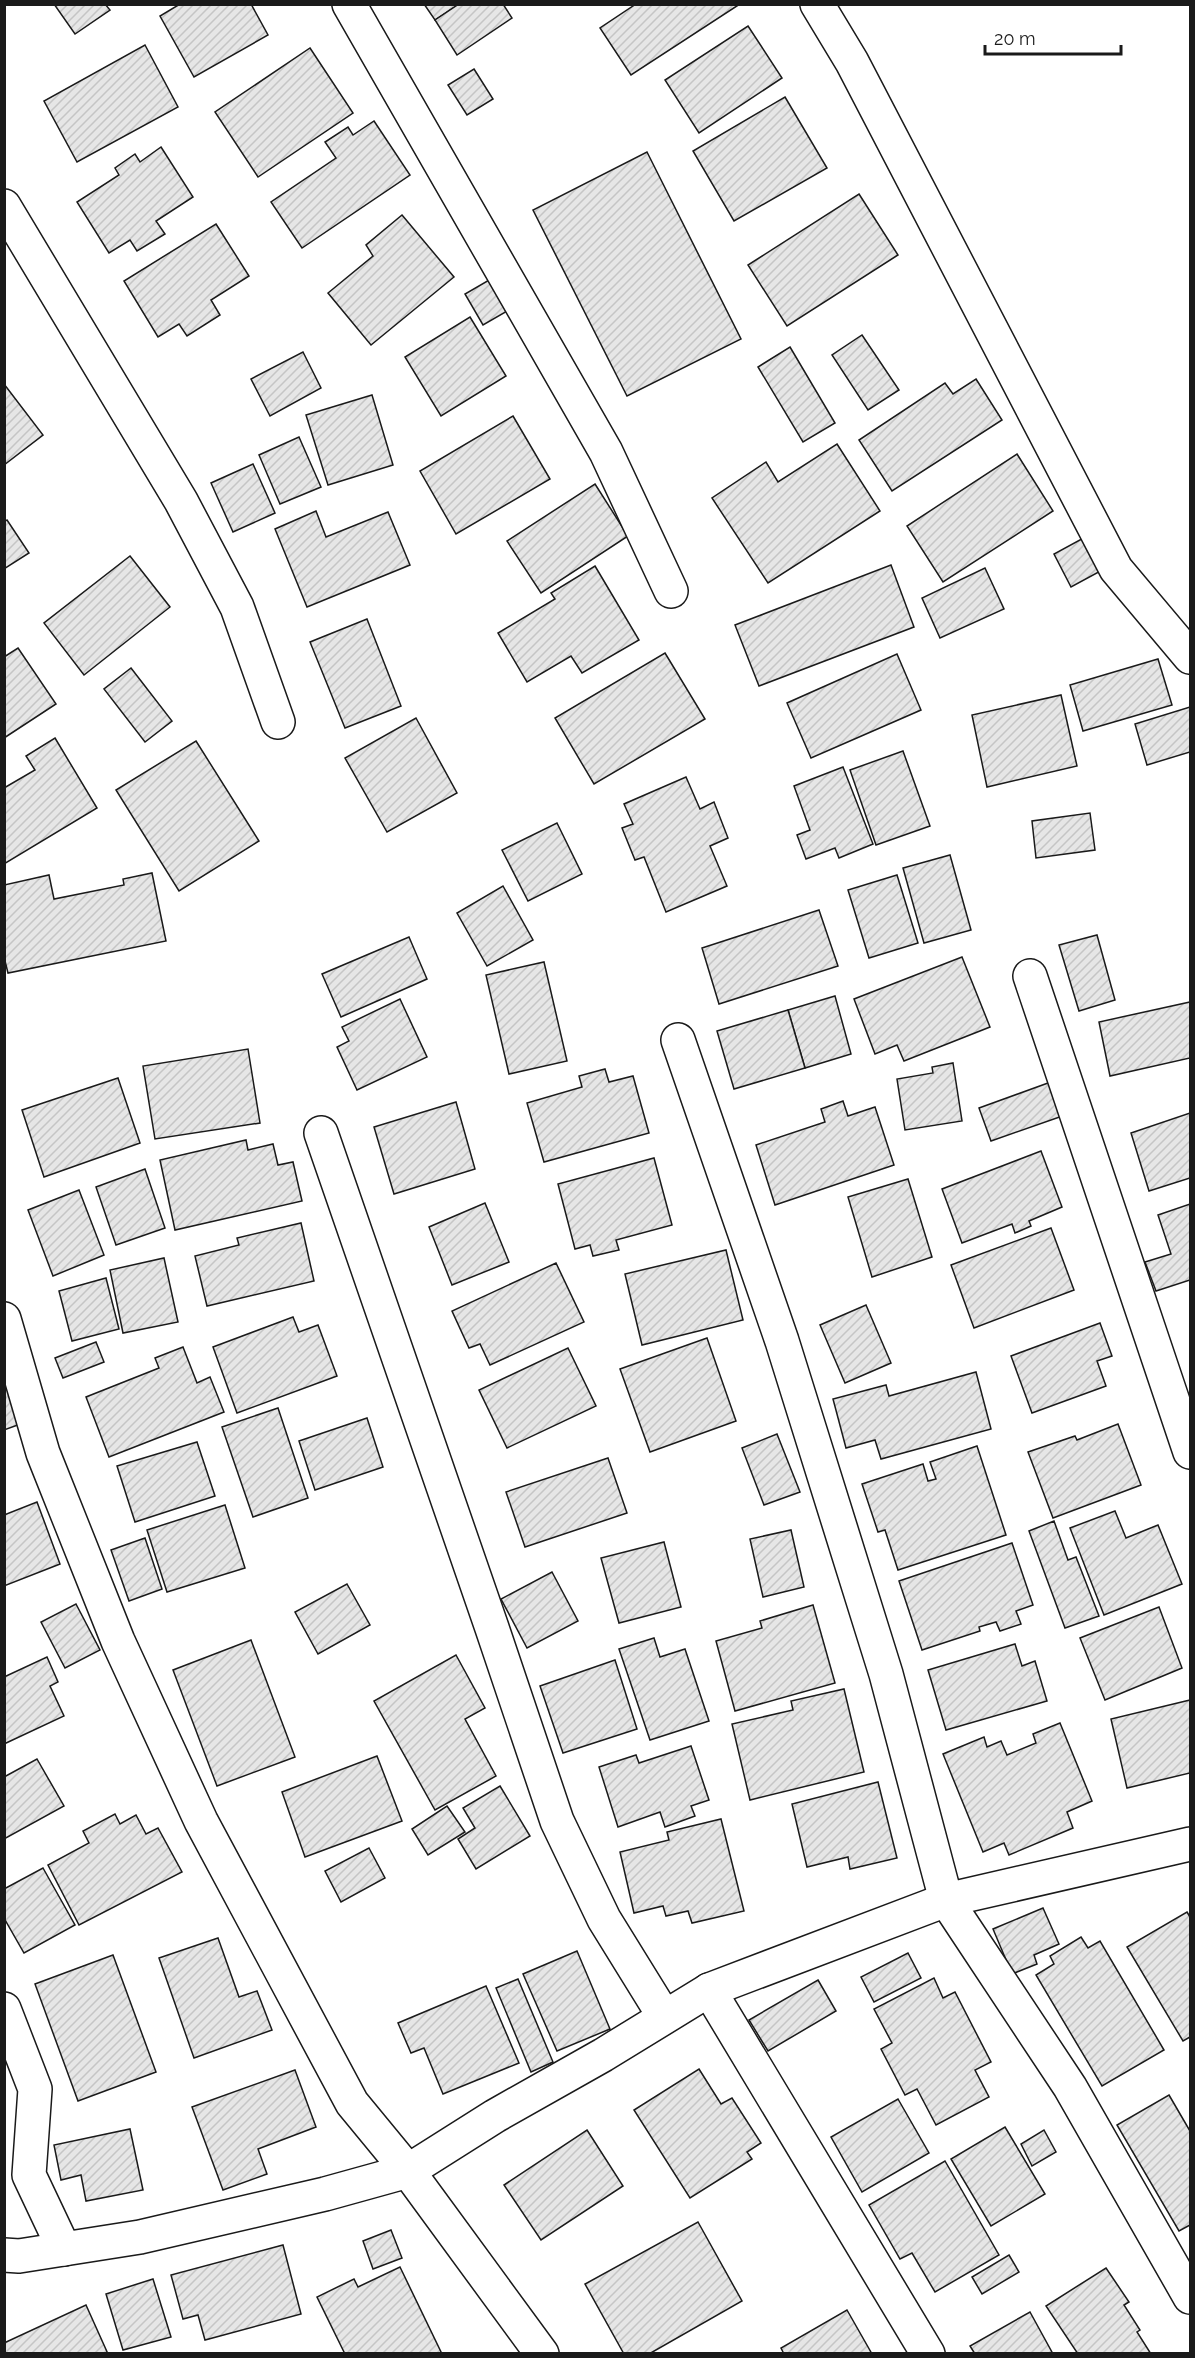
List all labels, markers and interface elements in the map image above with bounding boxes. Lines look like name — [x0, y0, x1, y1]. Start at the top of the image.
scale bar — [985, 18, 1122, 56]
text: 20 m — [994, 28, 1036, 49]

